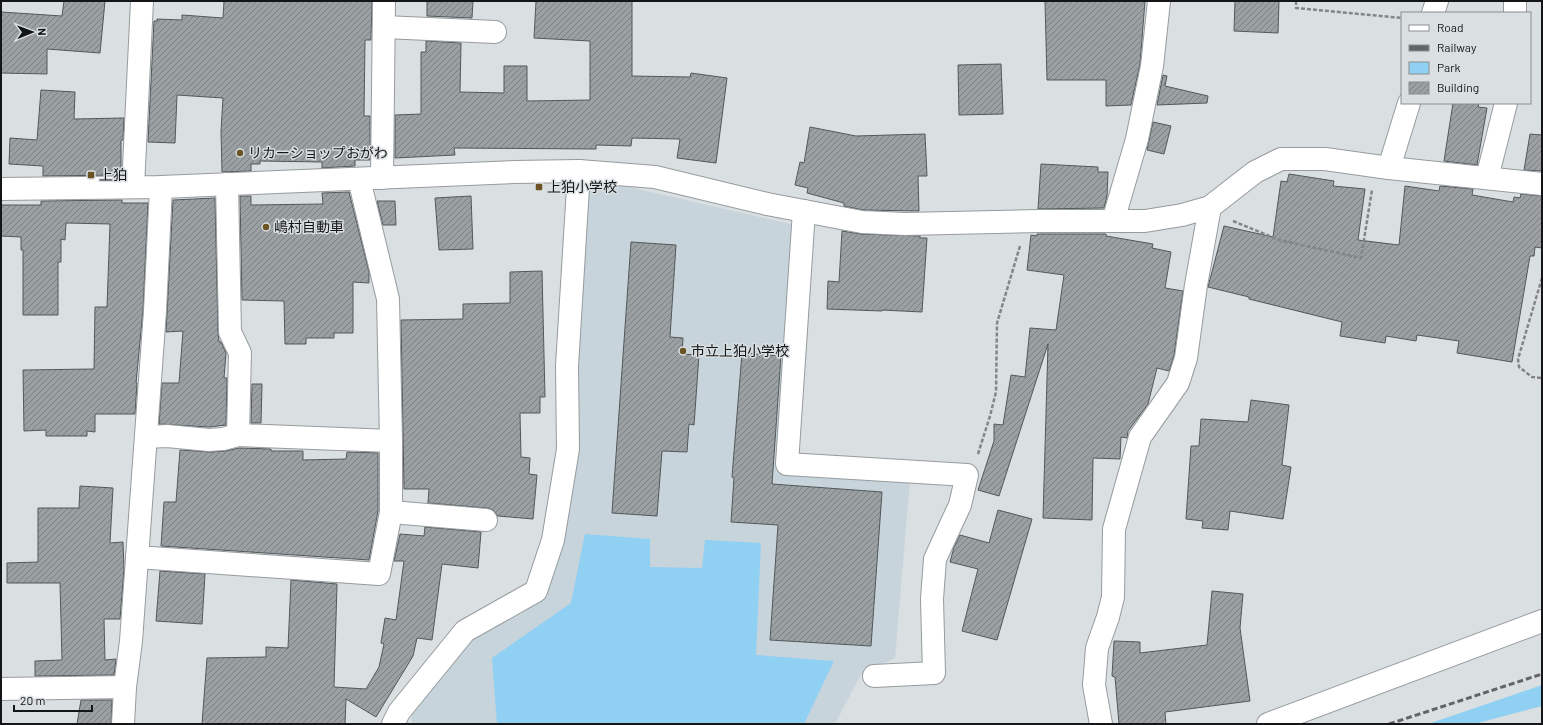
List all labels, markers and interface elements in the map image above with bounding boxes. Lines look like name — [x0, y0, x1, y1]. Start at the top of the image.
north arrow — [12, 12, 52, 52]
legend — [1401, 12, 1531, 104]
text: Road — [1437, 20, 1464, 34]
text: N — [36, 28, 49, 36]
text: Railway — [1437, 40, 1477, 54]
text: Park — [1437, 60, 1461, 74]
text: Building — [1437, 80, 1479, 94]
place label: リカーショップおがわ — [248, 144, 388, 161]
marker: リカーショップおがわ — [235, 148, 245, 158]
place label: 上狛 — [99, 166, 127, 183]
marker: 上狛 — [86, 170, 96, 180]
place label: 上狛小学校 — [547, 178, 617, 195]
marker: 上狛小学校 — [534, 182, 544, 192]
place label: 嶋村自動車 — [274, 218, 344, 235]
marker: 嶋村自動車 — [261, 222, 271, 232]
place label: 市立上狛小学校 — [691, 342, 789, 359]
marker: 市立上狛小学校 — [678, 346, 688, 356]
scale bar — [14, 687, 92, 713]
text: 20 m — [20, 693, 46, 707]

